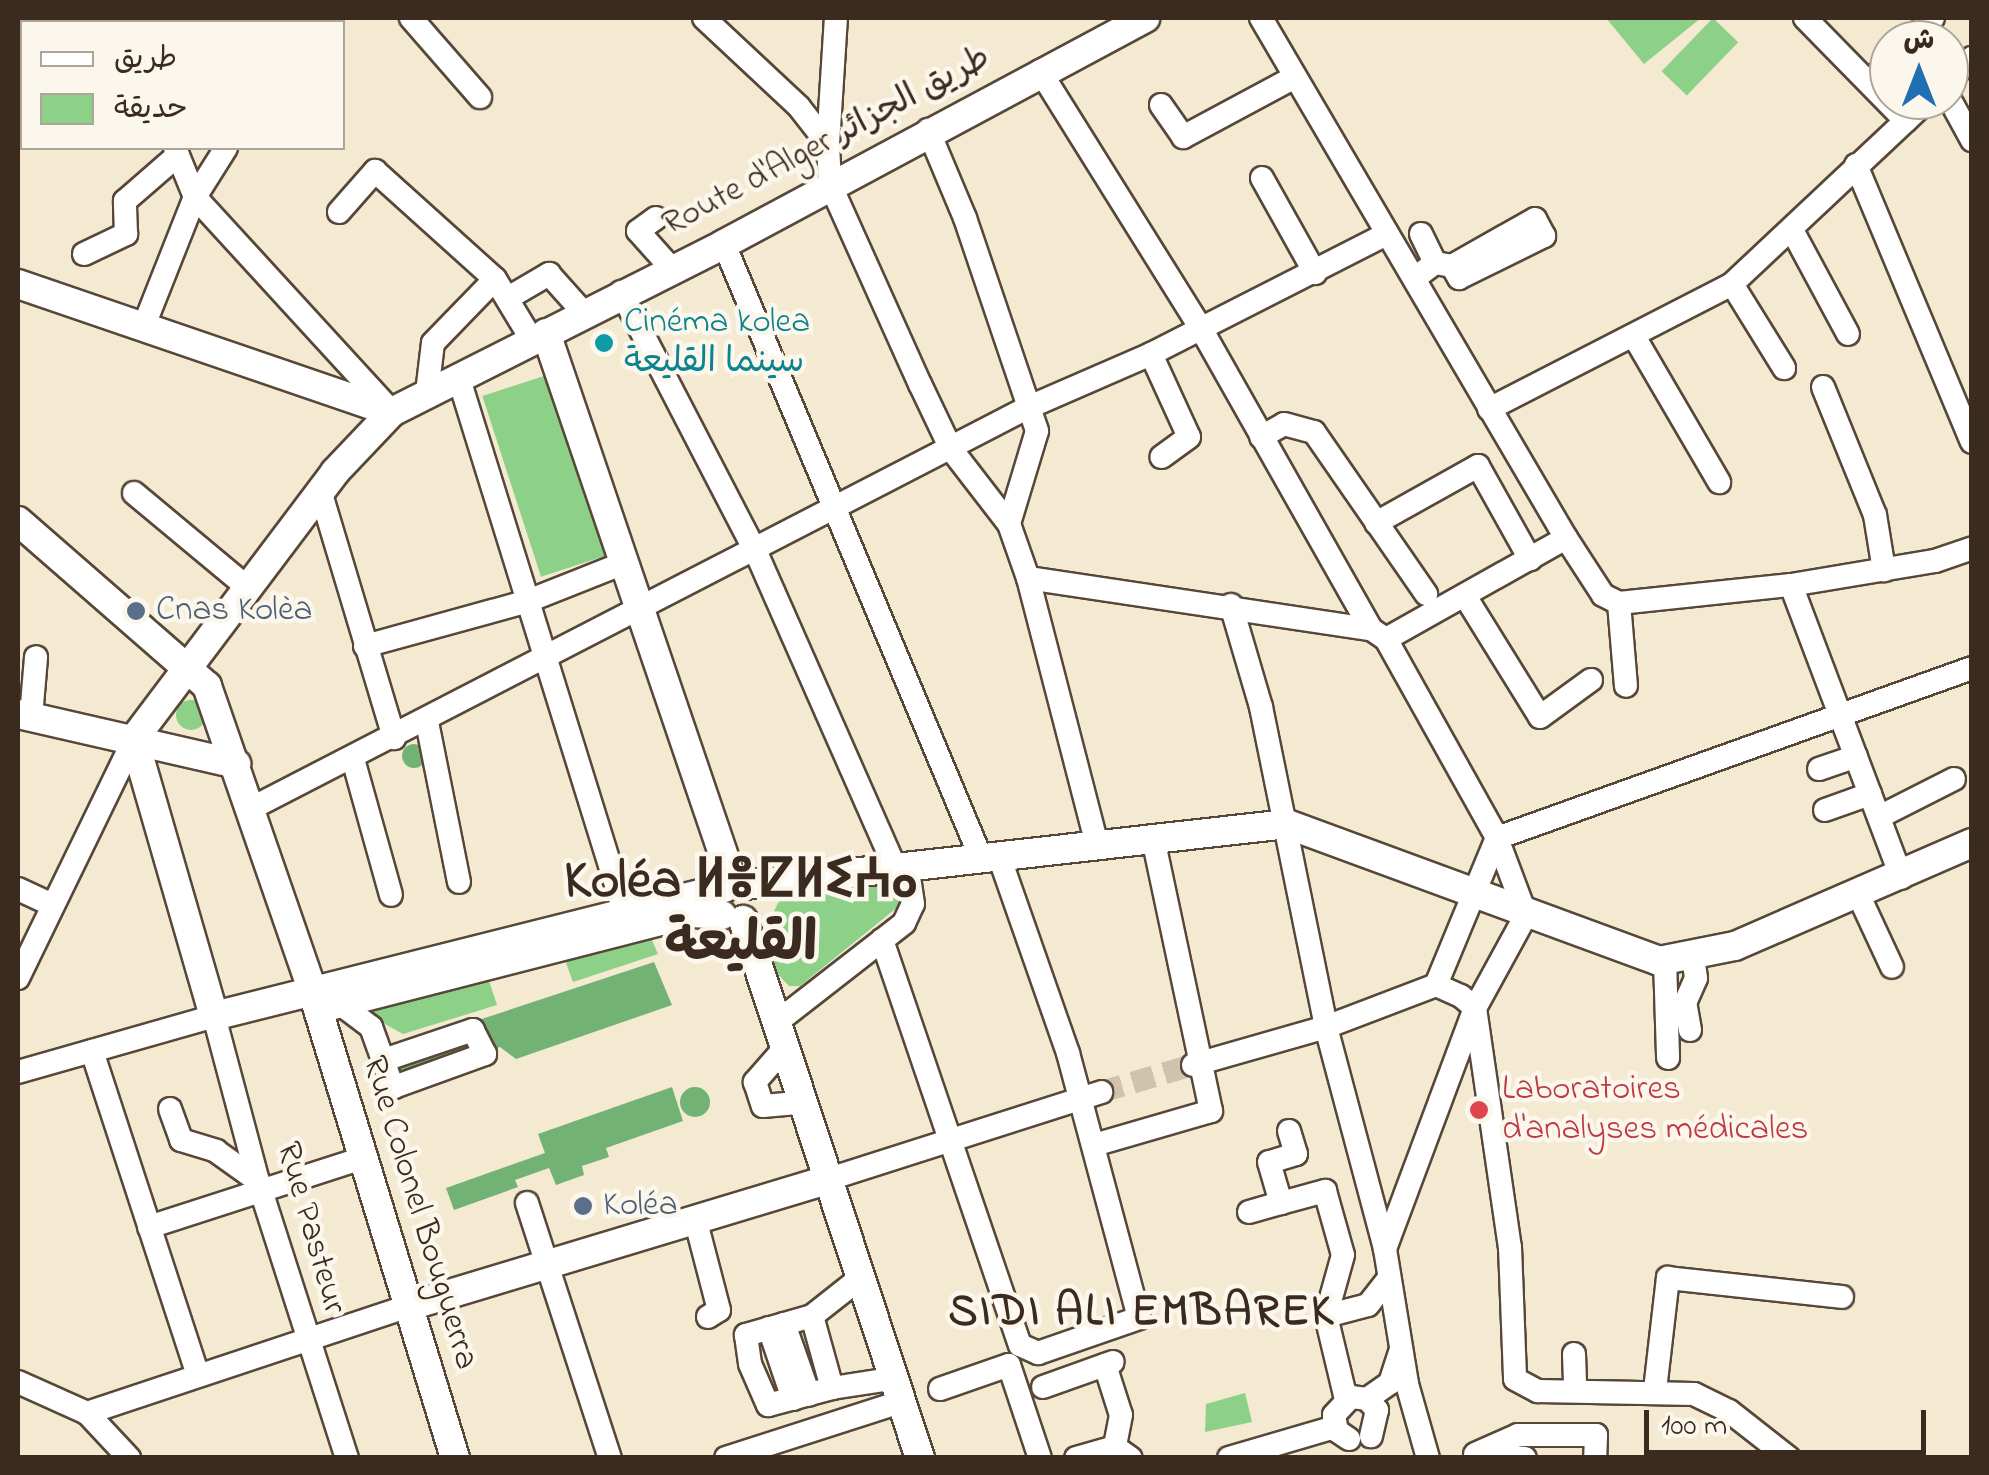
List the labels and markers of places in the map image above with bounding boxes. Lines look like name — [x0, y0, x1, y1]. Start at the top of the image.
place label: Cinéma kolea سينما القليعة — [624, 302, 810, 384]
marker: Cinéma kolea سينما القليعة — [593, 332, 615, 354]
place label: Cnas Kolèa — [156, 590, 313, 632]
marker: Cnas Kolèa — [125, 600, 147, 622]
place label: Laboratoires d'analyses médicales — [1502, 1069, 1808, 1151]
marker: Laboratoires d'analyses médicales — [1466, 1097, 1492, 1123]
place label: Koléa — [603, 1185, 678, 1227]
marker: Koléa — [572, 1195, 594, 1217]

